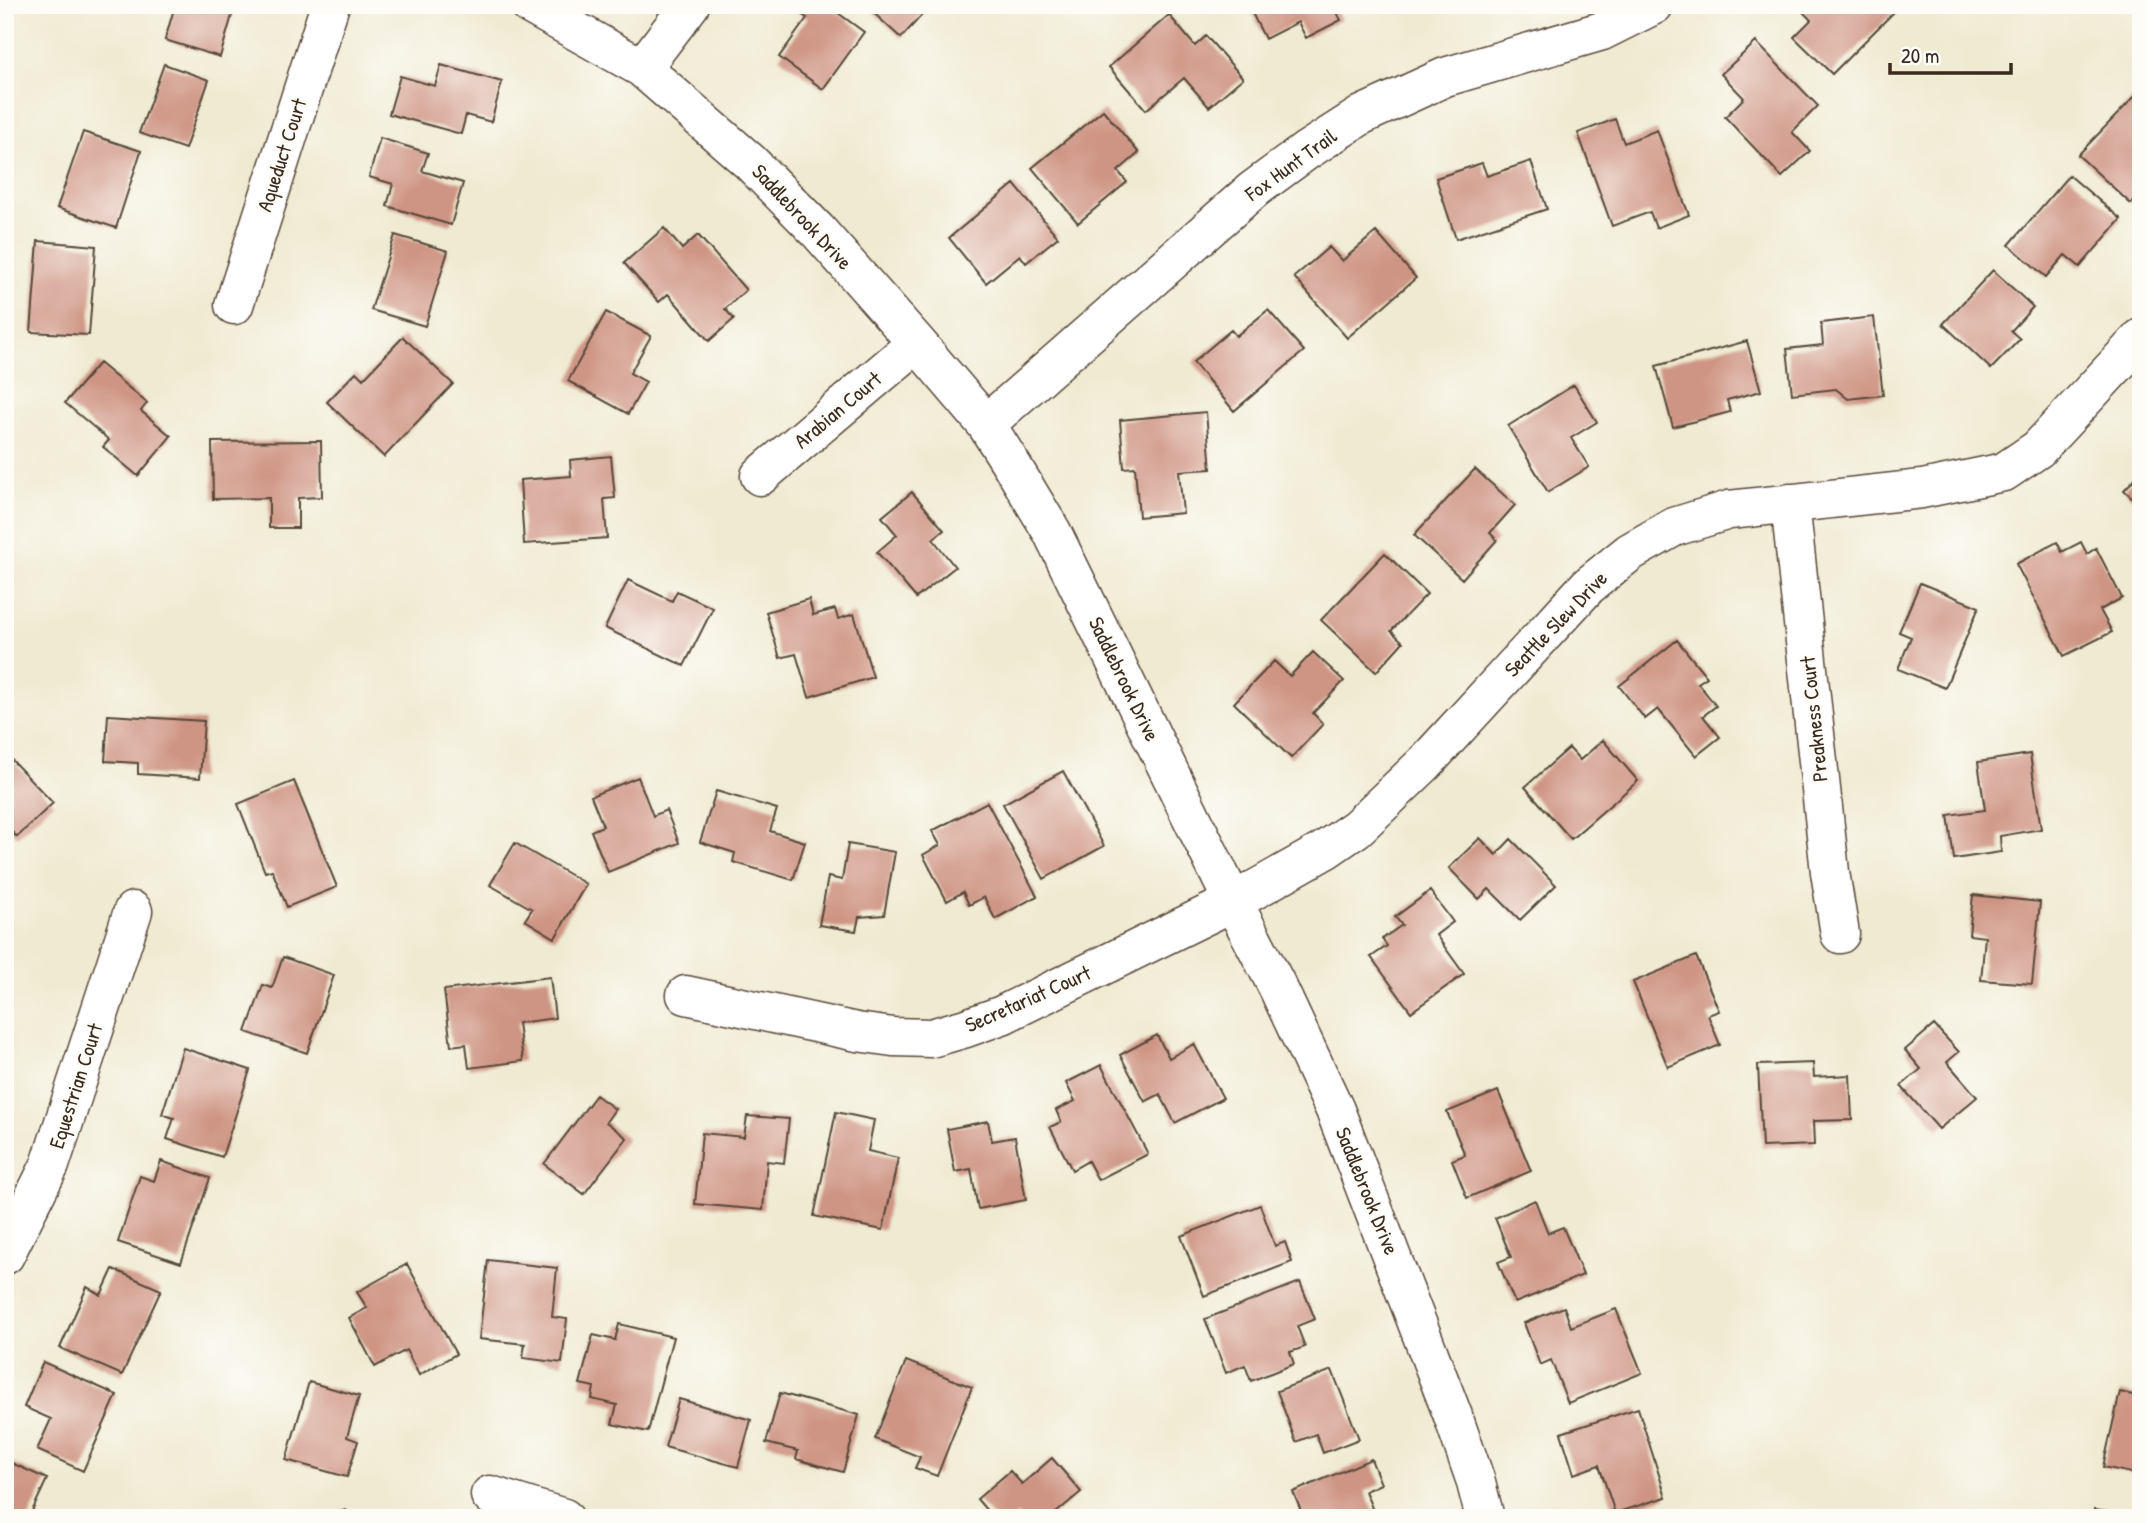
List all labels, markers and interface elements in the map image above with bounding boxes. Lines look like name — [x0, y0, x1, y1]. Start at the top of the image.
scale bar — [1890, 32, 2011, 76]
text: 20 m — [1901, 41, 1939, 70]
street label: Aqueduct Court — [250, 94, 314, 215]
street label: Fox Hunt Trail — [1238, 121, 1343, 208]
street label: Saddlebrook Drive — [746, 157, 859, 276]
street label: Arabian Court — [788, 364, 888, 455]
street label: Seattle Slew Drive — [1498, 564, 1614, 683]
street label: Saddlebrook Drive — [1082, 612, 1167, 746]
street label: Preakness Court — [1792, 654, 1835, 783]
street label: Secretariat Court — [960, 958, 1096, 1039]
street label: Equestrian Court — [42, 1019, 110, 1152]
street label: Saddlebrook Drive — [1329, 1123, 1406, 1259]

